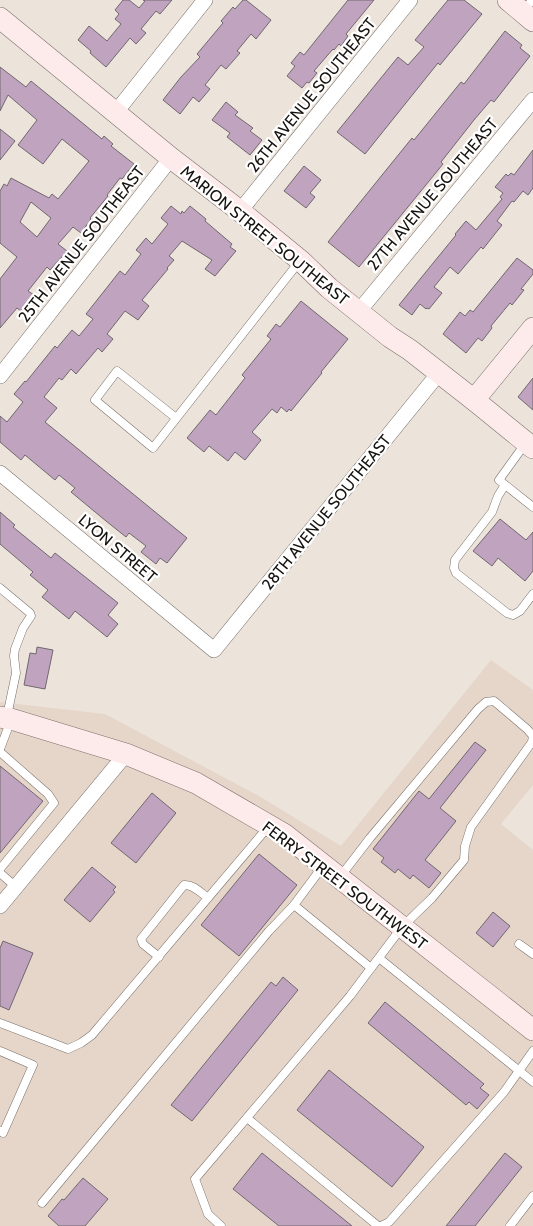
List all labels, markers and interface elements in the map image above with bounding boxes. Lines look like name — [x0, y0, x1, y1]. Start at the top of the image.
street label: 26TH AVENUE SOUTHEAST — [243, 14, 380, 176]
street label: 27TH AVENUE SOUTHEAST — [363, 114, 502, 274]
street label: 25TH AVENUE SOUTHEAST — [14, 162, 149, 326]
street label: MARION STREET SOUTHEAST — [177, 162, 353, 309]
street label: 28TH AVENUE SOUTHEAST — [258, 431, 395, 594]
street label: LYON STREET — [75, 510, 161, 587]
street label: FERRY STREET SOUTHWEST — [259, 817, 431, 954]

